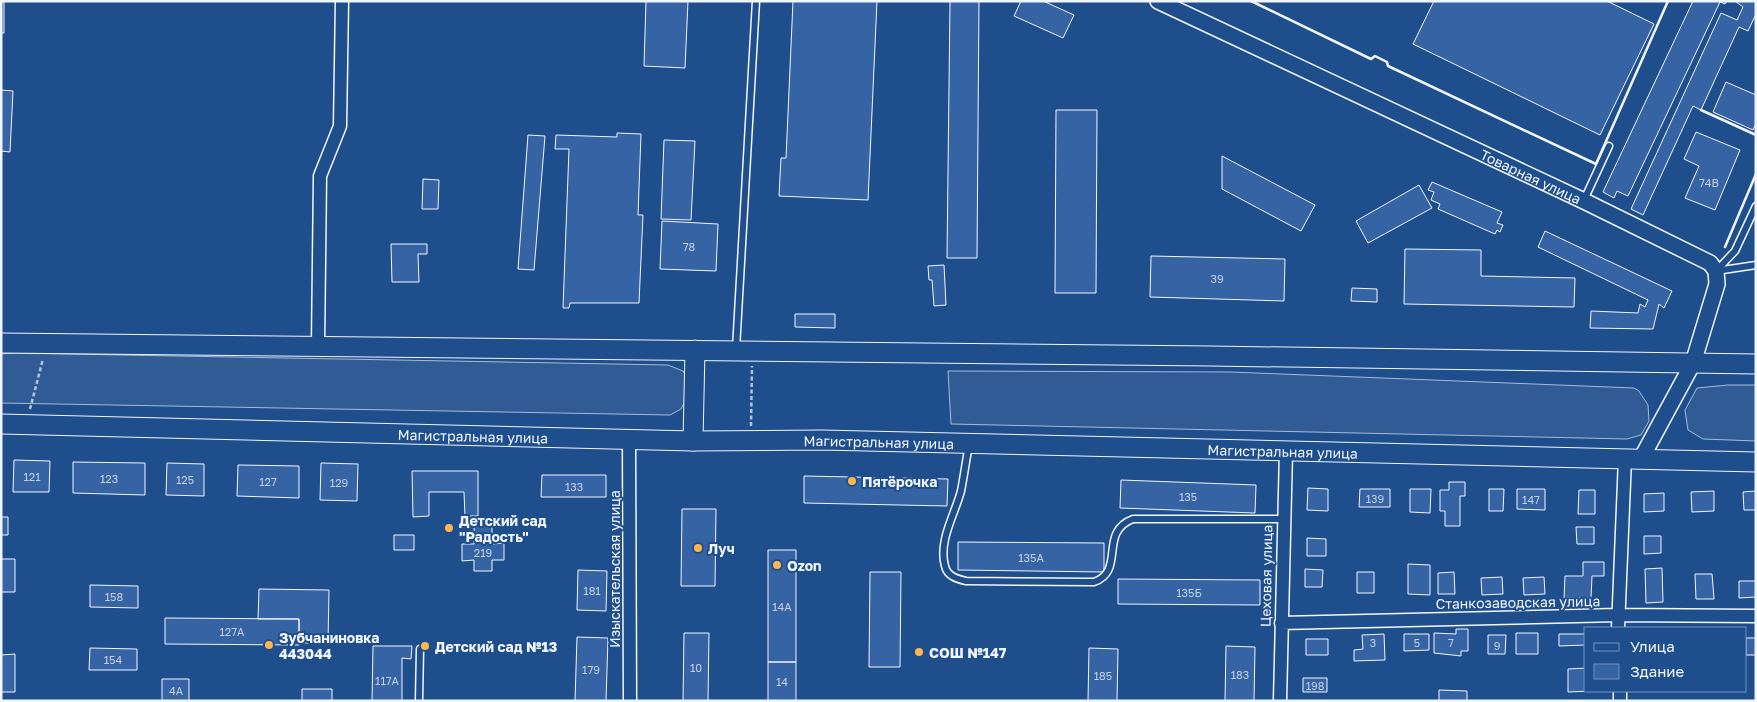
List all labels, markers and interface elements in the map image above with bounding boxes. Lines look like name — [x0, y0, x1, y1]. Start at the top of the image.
street label: Товарная улица — [1478, 145, 1584, 207]
house number: 74В — [1699, 176, 1719, 189]
house number: 78 — [683, 240, 696, 253]
house number: 39 — [1210, 272, 1224, 285]
street label: Магистральная улица — [397, 425, 548, 446]
street label: Магистральная улица — [803, 431, 954, 452]
street label: Магистральная улица — [1207, 441, 1358, 461]
house number: 121 — [23, 470, 41, 483]
house number: 123 — [100, 472, 118, 485]
house number: 125 — [176, 473, 194, 486]
place label: Пятёрочка — [862, 473, 937, 490]
house number: 127 — [259, 475, 277, 488]
marker: Пятёрочка — [846, 475, 858, 487]
house number: 129 — [330, 476, 348, 489]
house number: 133 — [565, 480, 583, 493]
street label: Изыскательская улица — [606, 490, 623, 648]
house number: 135 — [1179, 490, 1197, 503]
house number: 139 — [1366, 492, 1384, 505]
house number: 147 — [1522, 493, 1540, 506]
place label: Детский сад "Радость" — [459, 512, 547, 545]
marker: Детский сад "Радость" — [443, 522, 455, 534]
street label: Цеховая улица — [1257, 525, 1275, 627]
place label: Луч — [708, 540, 735, 557]
marker: Луч — [692, 542, 704, 554]
house number: 219 — [474, 546, 492, 559]
house number: 135А — [1018, 551, 1044, 564]
place label: Ozon — [787, 557, 822, 574]
marker: Ozon — [771, 559, 783, 571]
house number: 181 — [583, 584, 601, 597]
house number: 135Б — [1176, 586, 1202, 599]
house number: 158 — [105, 590, 123, 603]
street label: Станкозаводская улица — [1436, 592, 1600, 612]
house number: 14А — [772, 600, 792, 613]
house number: 127А — [220, 625, 245, 638]
legend — [1584, 627, 1747, 692]
place label: Зубчаниновка 443044 — [279, 629, 379, 662]
house number: 3 — [1370, 636, 1376, 649]
house number: 5 — [1414, 636, 1420, 649]
house number: 7 — [1448, 636, 1454, 649]
text: Улица — [1630, 637, 1675, 655]
place label: Детский сад №13 — [435, 638, 557, 655]
marker: Зубчаниновка 443044 — [263, 639, 275, 651]
house number: 9 — [1494, 639, 1500, 652]
marker: Детский сад №13 — [419, 640, 431, 652]
place label: СОШ №147 — [929, 644, 1007, 661]
marker: СОШ №147 — [913, 646, 925, 658]
house number: 154 — [104, 653, 122, 666]
house number: 10 — [690, 661, 702, 674]
text: Здание — [1630, 662, 1684, 680]
house number: 179 — [582, 663, 600, 676]
house number: 183 — [1231, 668, 1249, 681]
house number: 185 — [1094, 669, 1112, 682]
house number: 117А — [375, 674, 400, 687]
house number: 14 — [776, 675, 788, 688]
house number: 198 — [1306, 679, 1325, 692]
house number: 4А — [169, 684, 184, 697]

